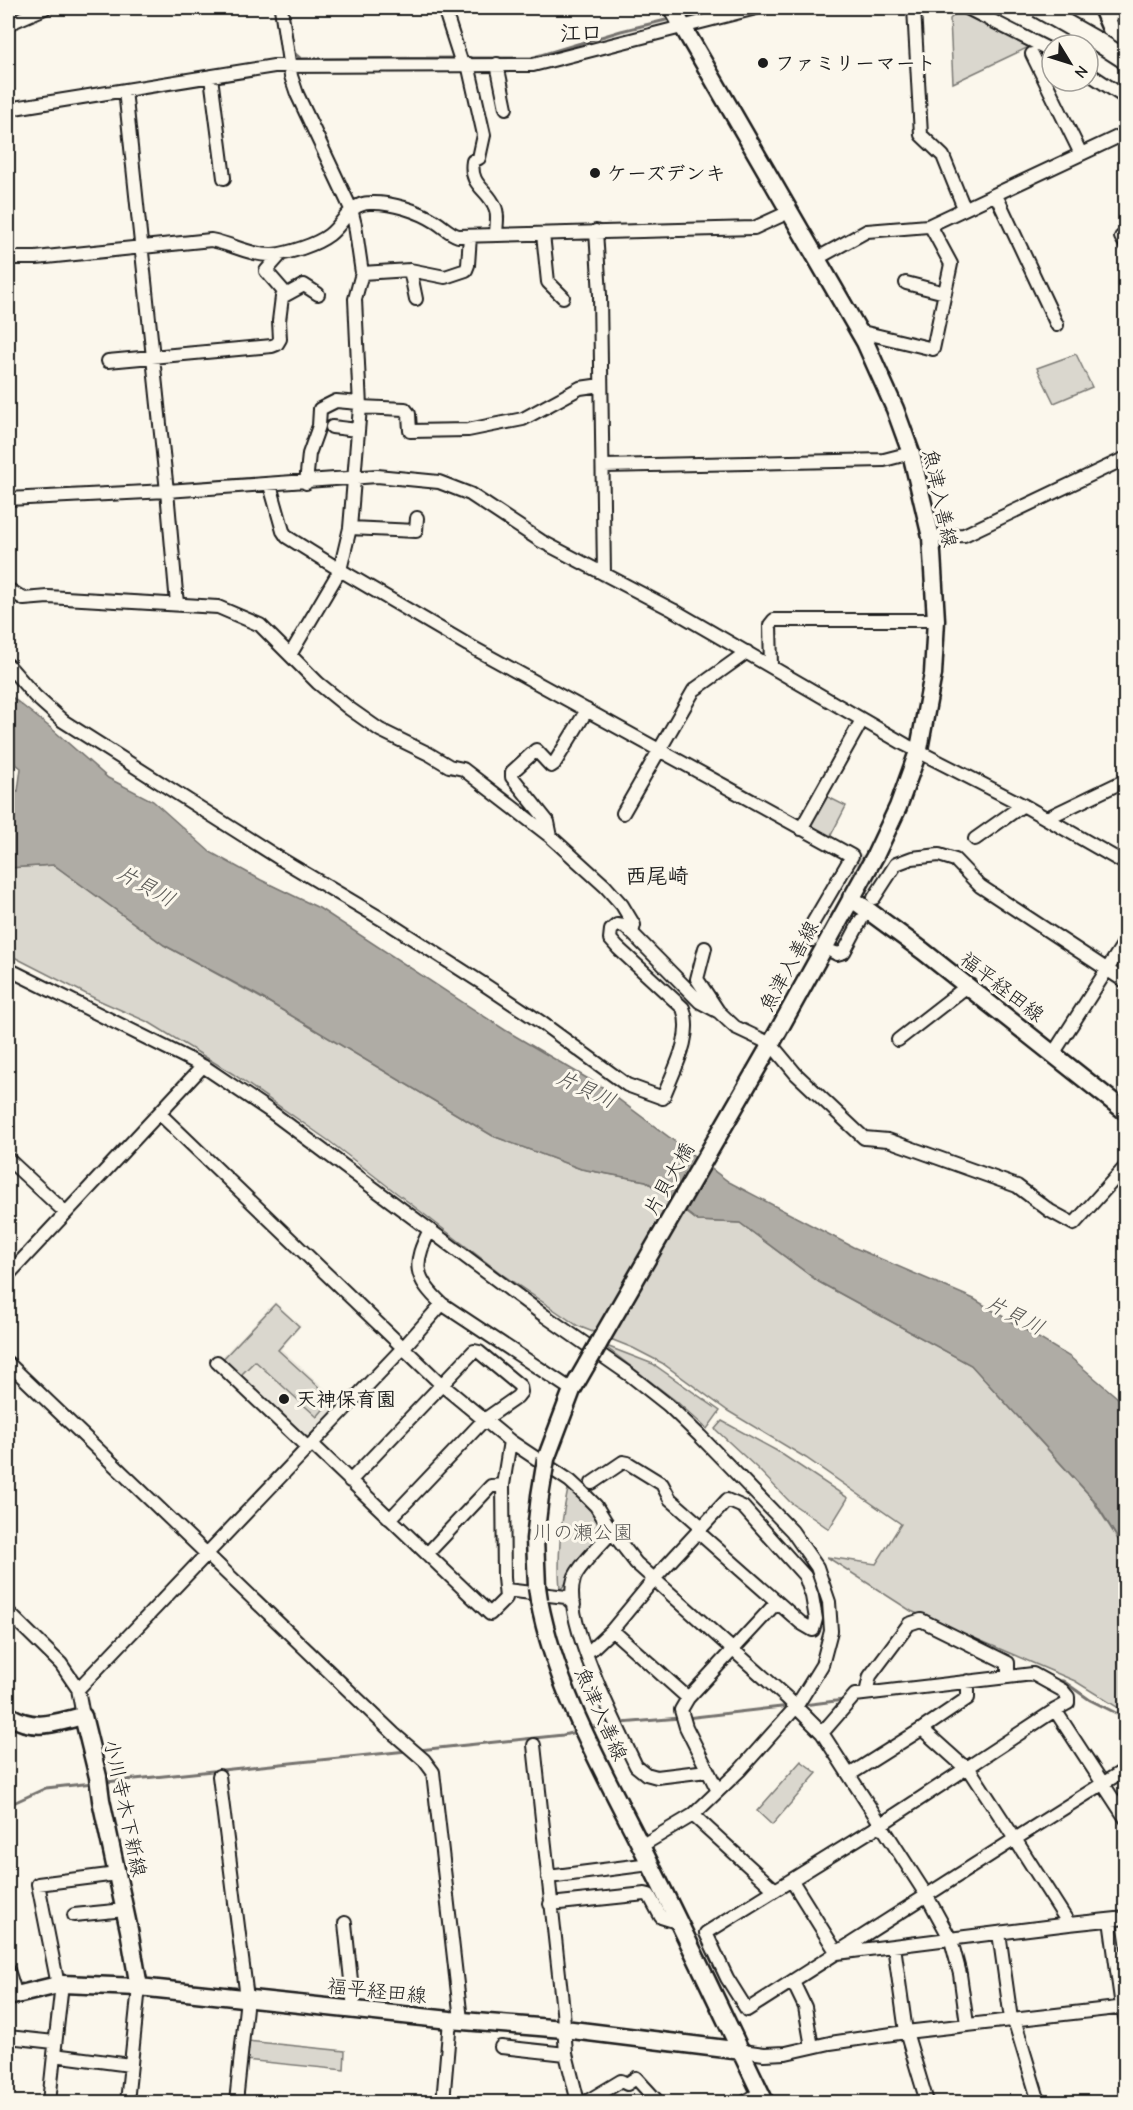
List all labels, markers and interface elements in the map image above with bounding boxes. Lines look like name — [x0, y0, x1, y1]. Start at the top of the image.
district label: 江口 — [560, 21, 602, 45]
north arrow — [1040, 33, 1100, 93]
place label: ファミリーマート — [775, 52, 936, 75]
marker: ファミリーマート — [756, 56, 770, 70]
text: N — [1071, 62, 1091, 81]
place label: ケーズデンキ — [607, 162, 725, 185]
marker: ケーズデンキ — [588, 166, 602, 180]
street label: 魚津入善線 — [918, 447, 962, 549]
water label: 片貝川 — [113, 860, 179, 912]
district label: 西尾崎 — [626, 864, 689, 888]
street label: 魚津入善線 — [755, 917, 823, 1015]
street label: 福平経田線 — [956, 947, 1048, 1027]
water label: 片貝川 — [552, 1065, 620, 1113]
street label: 片貝大橋 — [639, 1139, 699, 1219]
water label: 片貝川 — [981, 1290, 1049, 1340]
place label: 天神保育園 — [296, 1388, 396, 1411]
marker: 天神保育園 — [277, 1392, 291, 1406]
park label: 川の瀬公園 — [533, 1521, 633, 1544]
street label: 魚津入善線 — [570, 1664, 632, 1764]
street label: 小川寺木下新線 — [99, 1737, 151, 1879]
street label: 福平経田線 — [326, 1974, 428, 2008]

